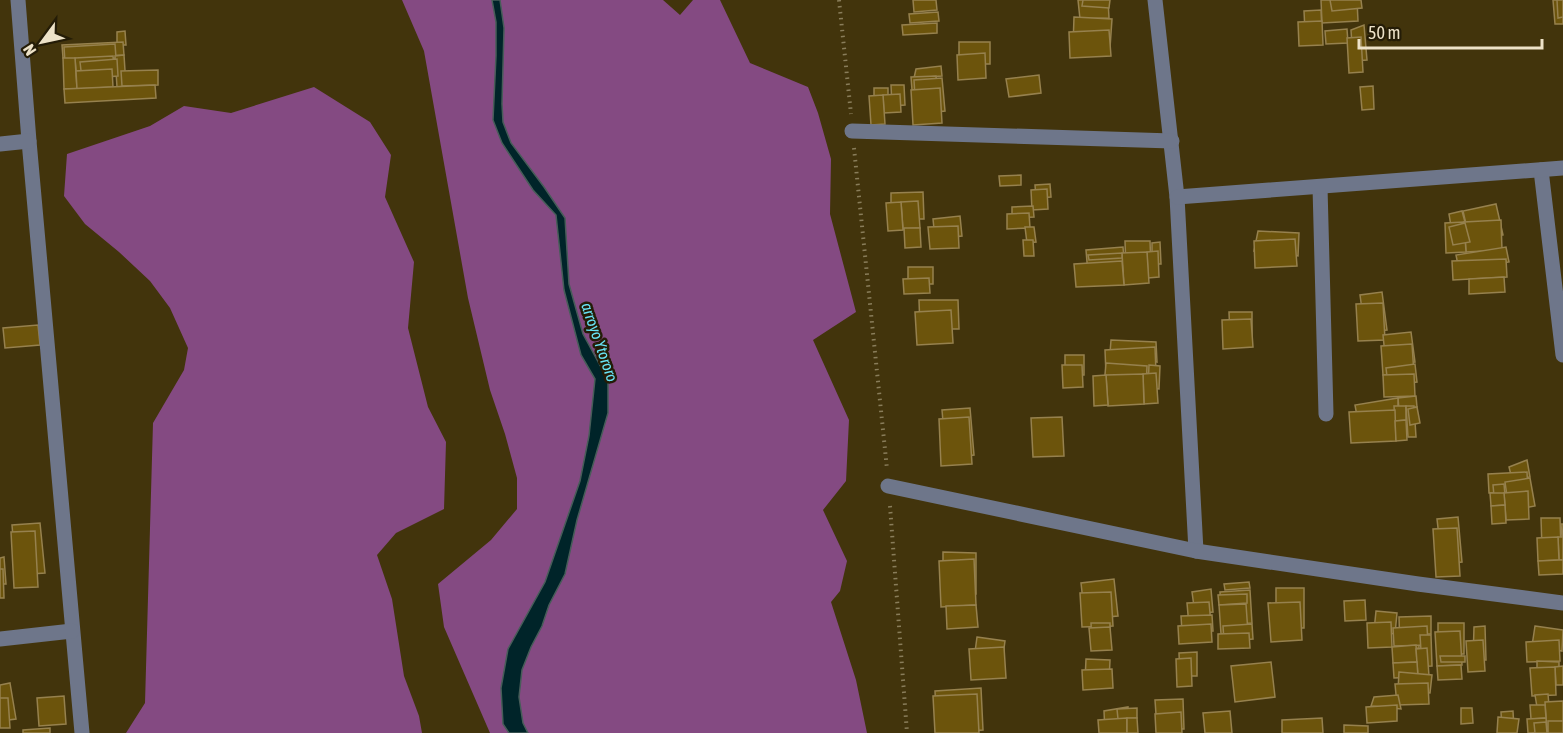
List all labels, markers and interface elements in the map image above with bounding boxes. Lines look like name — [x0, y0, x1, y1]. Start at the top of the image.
north arrow — [12, 12, 72, 72]
scale bar — [1359, 12, 1542, 50]
text: 50 m — [1368, 22, 1400, 43]
text: N — [19, 41, 40, 59]
water label: arroyo Ytororo — [577, 300, 622, 384]

